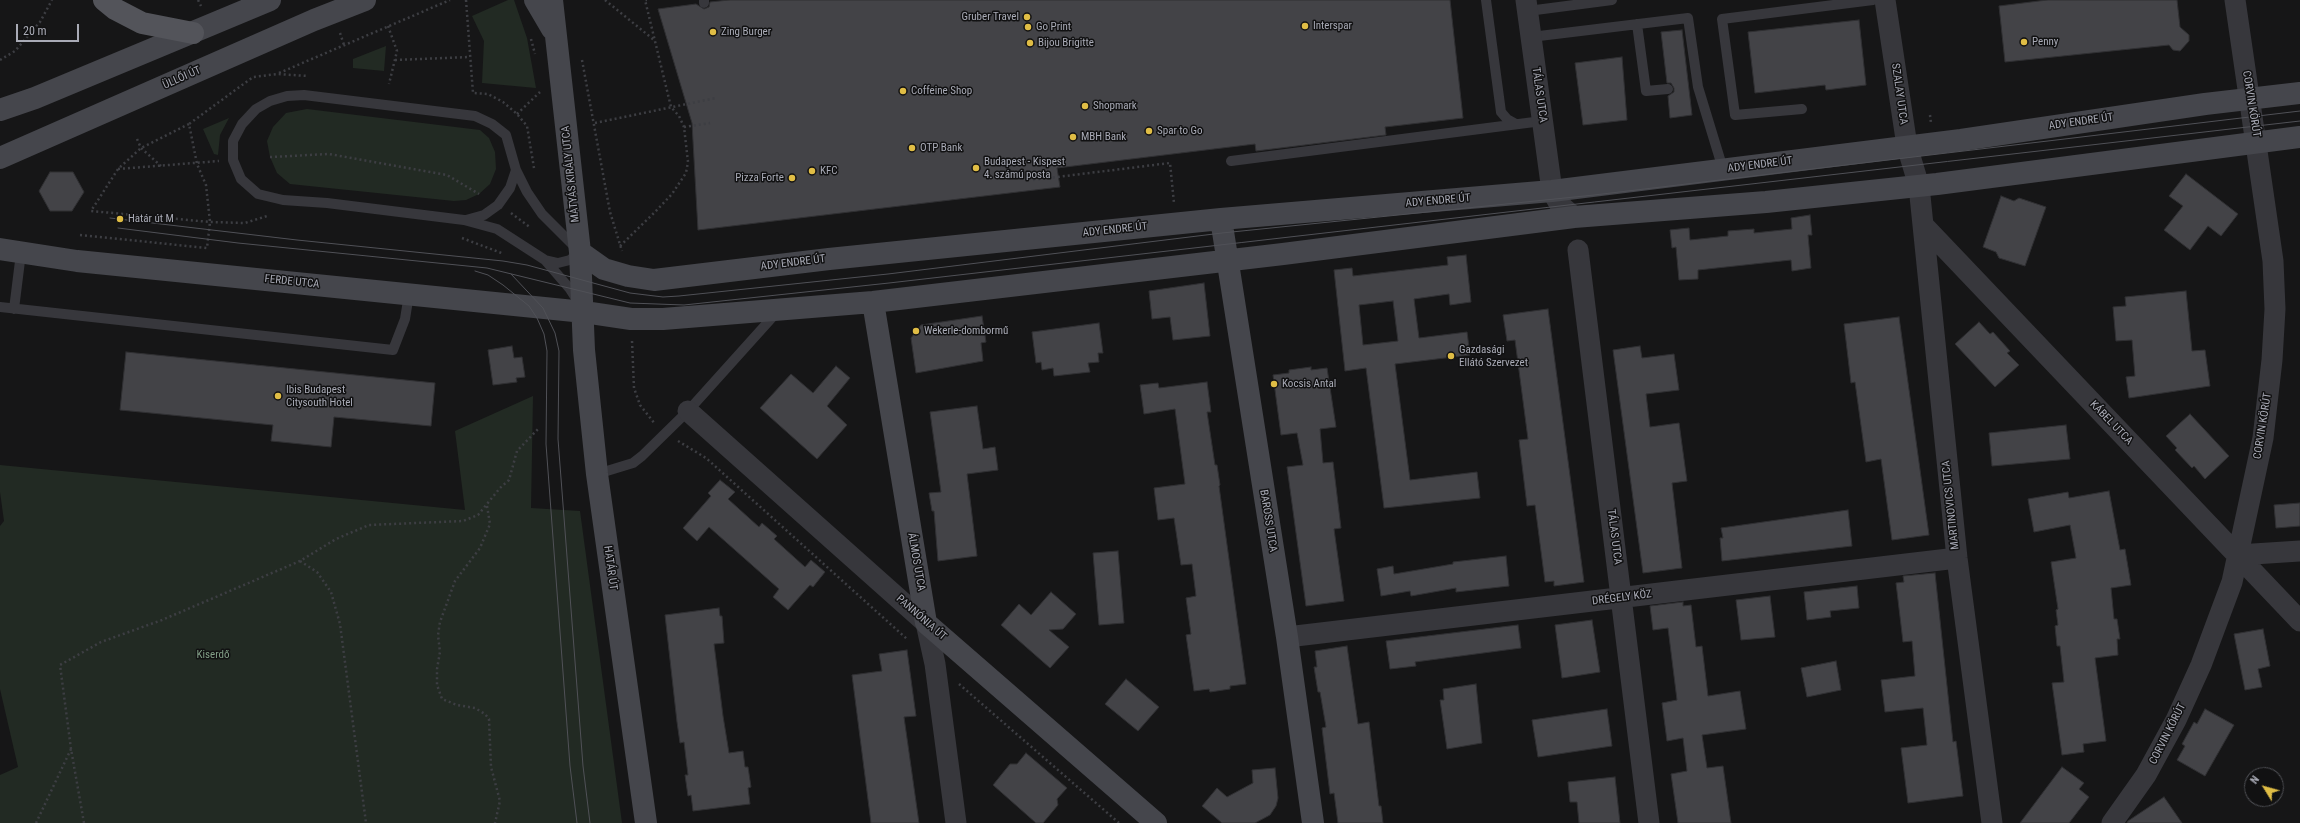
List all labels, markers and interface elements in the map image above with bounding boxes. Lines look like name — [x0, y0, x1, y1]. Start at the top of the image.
place label: Gruber Travel — [961, 10, 1019, 24]
marker: Gruber Travel — [1022, 12, 1032, 22]
scale bar — [18, 16, 81, 42]
place label: Interspar — [1313, 19, 1352, 33]
place label: Go Print — [1036, 20, 1071, 34]
marker: Interspar — [1300, 21, 1310, 31]
marker: Go Print — [1023, 22, 1033, 32]
text: 20 m — [23, 24, 47, 38]
place label: Zing Burger — [721, 25, 771, 39]
marker: Zing Burger — [708, 27, 718, 37]
place label: Penny — [2032, 35, 2058, 49]
place label: Bijou Brigitte — [1038, 36, 1094, 50]
marker: Penny — [2019, 37, 2029, 47]
marker: Bijou Brigitte — [1025, 38, 1035, 48]
street label: SZALAY UTCA — [1888, 63, 1910, 125]
street label: ÜLLŐI ÚT — [161, 64, 203, 92]
street label: TÁLAS UTCA — [1529, 66, 1549, 124]
street label: CORVIN KÖRÚT — [2239, 70, 2263, 138]
place label: Coffeine Shop — [911, 84, 972, 98]
marker: Coffeine Shop — [898, 86, 908, 96]
place label: Shopmark — [1093, 99, 1137, 113]
marker: Shopmark — [1080, 101, 1090, 111]
street label: ADY ENDRE ÚT — [2048, 111, 2114, 133]
place label: Spar to Go — [1157, 124, 1202, 138]
street label: MÁTYÁS KIRÁLY UTCA — [559, 125, 583, 223]
marker: Spar to Go — [1144, 126, 1154, 136]
place label: MBH Bank — [1081, 130, 1126, 144]
marker: MBH Bank — [1068, 132, 1078, 142]
place label: OTP Bank — [920, 141, 962, 155]
marker: OTP Bank — [907, 143, 917, 153]
street label: ADY ENDRE ÚT — [1727, 154, 1793, 176]
place label: Budapest - Kispest 4. számú posta — [984, 155, 1065, 181]
marker: Budapest - Kispest 4. számú posta — [971, 163, 981, 173]
place label: KFC — [820, 164, 838, 178]
marker: KFC — [807, 166, 817, 176]
place label: Pizza Forte — [735, 171, 784, 185]
marker: Pizza Forte — [787, 173, 797, 183]
street label: ADY ENDRE ÚT — [1405, 192, 1471, 210]
place label: Határ út M — [128, 212, 174, 226]
marker: Határ út M — [115, 214, 125, 224]
street label: ADY ENDRE ÚT — [1082, 220, 1148, 240]
street label: ADY ENDRE ÚT — [760, 252, 826, 274]
street label: FERDE UTCA — [264, 273, 320, 291]
place label: Wekerle-dombormű — [924, 324, 1008, 338]
marker: Wekerle-dombormű — [911, 326, 921, 336]
place label: Gazdasági Ellátó Szervezet — [1459, 343, 1528, 369]
marker: Gazdasági Ellátó Szervezet — [1446, 351, 1456, 361]
place label: Kocsis Antal — [1282, 377, 1336, 391]
marker: Kocsis Antal — [1269, 379, 1279, 389]
place label: Ibis Budapest Citysouth Hotel — [286, 383, 353, 409]
marker: Ibis Budapest Citysouth Hotel — [273, 391, 283, 401]
street label: CORVIN KÖRÚT — [2251, 392, 2275, 460]
street label: KÁBEL UTCA — [2087, 398, 2135, 448]
street label: MARTINOVICS UTCA — [1940, 460, 1962, 550]
street label: BAROSS UTCA — [1257, 489, 1279, 553]
street label: TÁLAS UTCA — [1604, 508, 1624, 566]
street label: ÁLMOS UTCA — [904, 532, 928, 592]
street label: HATÁR ÚT — [600, 545, 620, 591]
street label: DRÉGELY KÖZ — [1591, 588, 1653, 608]
street label: PANNÓNIA ÚT — [893, 593, 949, 643]
park label: Kiserdő — [197, 648, 229, 662]
street label: CORVIN KÖRÚT — [2147, 701, 2189, 767]
north arrow — [2244, 767, 2284, 807]
text: N — [2248, 773, 2262, 787]

